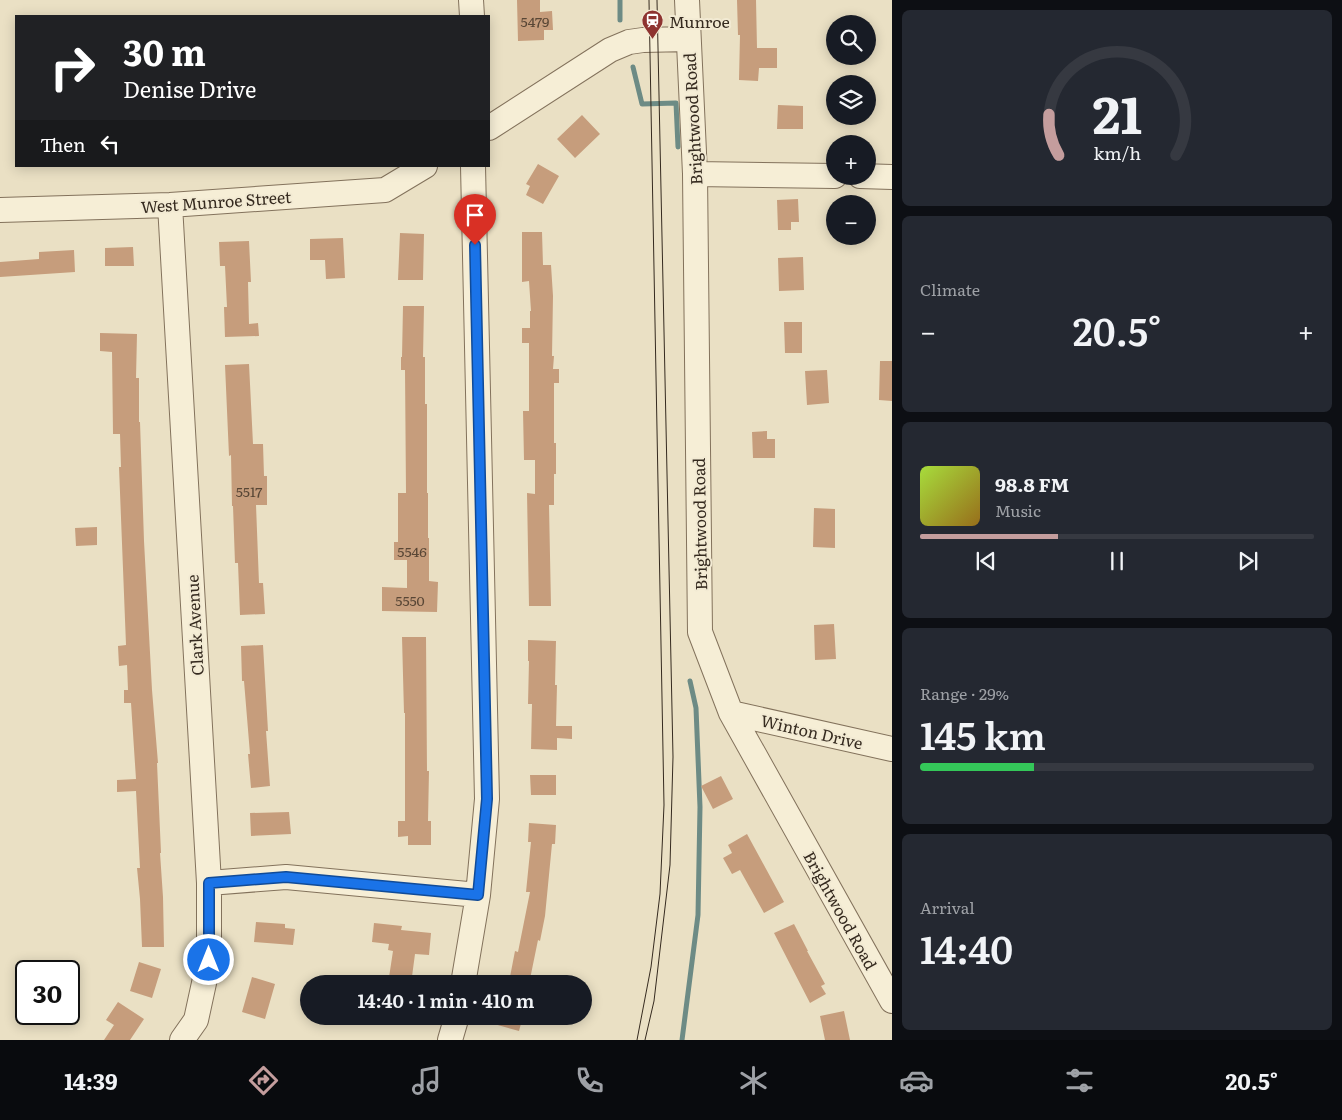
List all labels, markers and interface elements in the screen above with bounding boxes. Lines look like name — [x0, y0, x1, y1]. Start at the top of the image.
station icon: Munroe — [641, 9, 665, 40]
place label: Munroe — [669, 9, 730, 33]
house number: 5479 — [521, 11, 549, 31]
map controls — [826, 15, 876, 245]
button: search — [826, 15, 876, 65]
text: 30 m — [123, 25, 206, 77]
icon: right — [40, 35, 105, 100]
street label: Brightwood Road — [677, 52, 707, 186]
text: Denise Drive — [123, 72, 256, 105]
text: 21 — [1092, 73, 1142, 150]
button: layers — [826, 75, 876, 125]
text: Then — [40, 130, 86, 158]
icon: left — [96, 130, 124, 158]
button: + — [826, 135, 876, 185]
text: km/h — [1093, 139, 1141, 166]
street label: West Munroe Street — [140, 184, 293, 218]
pin — [454, 194, 496, 245]
button: − — [826, 195, 876, 245]
icon: arrive — [461, 201, 489, 229]
text: Climate — [920, 277, 980, 301]
text: 20.5° — [1073, 301, 1161, 358]
text: − — [920, 309, 936, 351]
text: + — [1298, 309, 1314, 351]
street label: Brightwood Road — [686, 457, 712, 590]
text: 98.8 FM — [995, 470, 1069, 498]
house number: 5517 — [236, 481, 262, 501]
text: Music — [995, 498, 1041, 522]
house number: 5546 — [397, 541, 427, 561]
icon: previous — [972, 547, 1000, 575]
icon: pause — [1103, 547, 1131, 575]
icon: next — [1234, 547, 1262, 575]
street label: Clark Avenue — [179, 574, 209, 676]
house number: 5550 — [395, 590, 425, 610]
text: Range · 29% — [920, 681, 1009, 705]
text: 145 km — [920, 705, 1046, 762]
street label: Winton Drive — [759, 708, 865, 754]
street label: Brightwood Road — [798, 846, 884, 974]
text: Arrival — [920, 895, 975, 919]
text: 14:40 — [920, 919, 1013, 976]
position arrow — [182, 933, 234, 985]
speed limit sign: 30 — [15, 960, 80, 1025]
text: 14:40 · 1 min · 410 m — [357, 986, 535, 1014]
icon: directions — [246, 1063, 281, 1098]
icon: music — [409, 1063, 444, 1098]
icon: phone — [572, 1063, 607, 1098]
icon: climate — [736, 1063, 771, 1098]
icon: car — [899, 1063, 934, 1098]
icon: filters — [1062, 1063, 1097, 1098]
text: 14:39 — [64, 1064, 118, 1097]
text: 20.5° — [1226, 1064, 1278, 1097]

